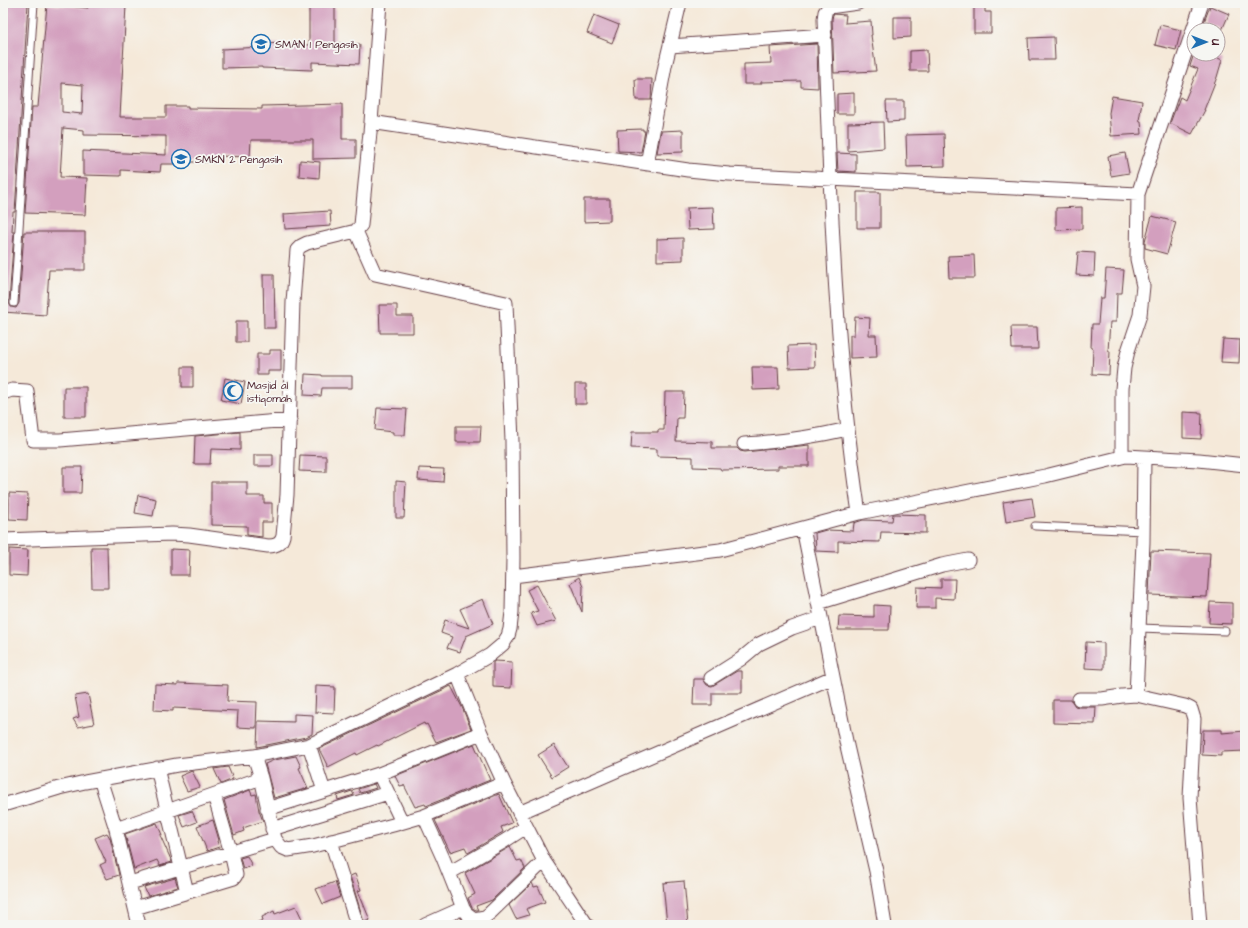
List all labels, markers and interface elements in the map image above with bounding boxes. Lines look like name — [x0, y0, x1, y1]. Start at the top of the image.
north arrow — [1186, 22, 1226, 62]
school or university icon: SMAN 1 Pengasih — [250, 33, 272, 55]
place label: SMAN 1 Pengasih — [275, 37, 358, 53]
text: U — [1208, 38, 1223, 45]
school or university icon: SMKN 2 Pengasih — [170, 148, 192, 170]
place label: SMKN 2 Pengasih — [195, 152, 283, 168]
place label: Masjid al istiqomah — [247, 378, 292, 406]
mosque icon: Masjid al istiqomah — [222, 380, 244, 402]

